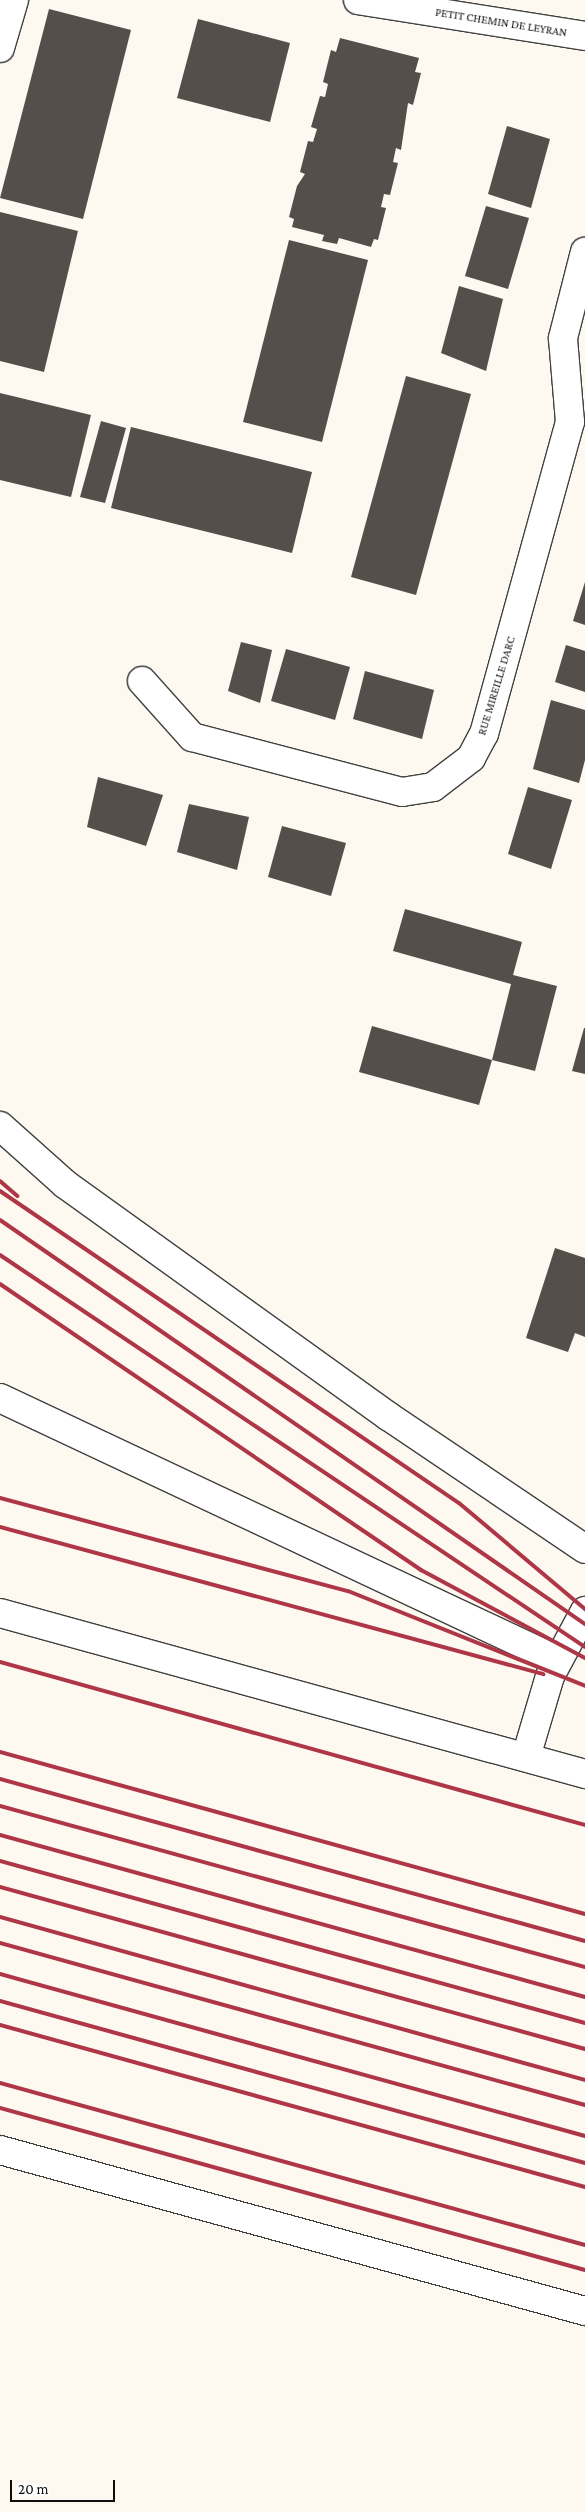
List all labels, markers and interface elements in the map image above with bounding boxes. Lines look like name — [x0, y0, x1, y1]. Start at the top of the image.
street label: PETIT CHEMIN DE LEYRAN — [434, 5, 568, 41]
street label: RUE MIREILLE DARC — [475, 635, 519, 737]
scale bar — [12, 2470, 118, 2502]
text: 20 m — [18, 2481, 49, 2497]

